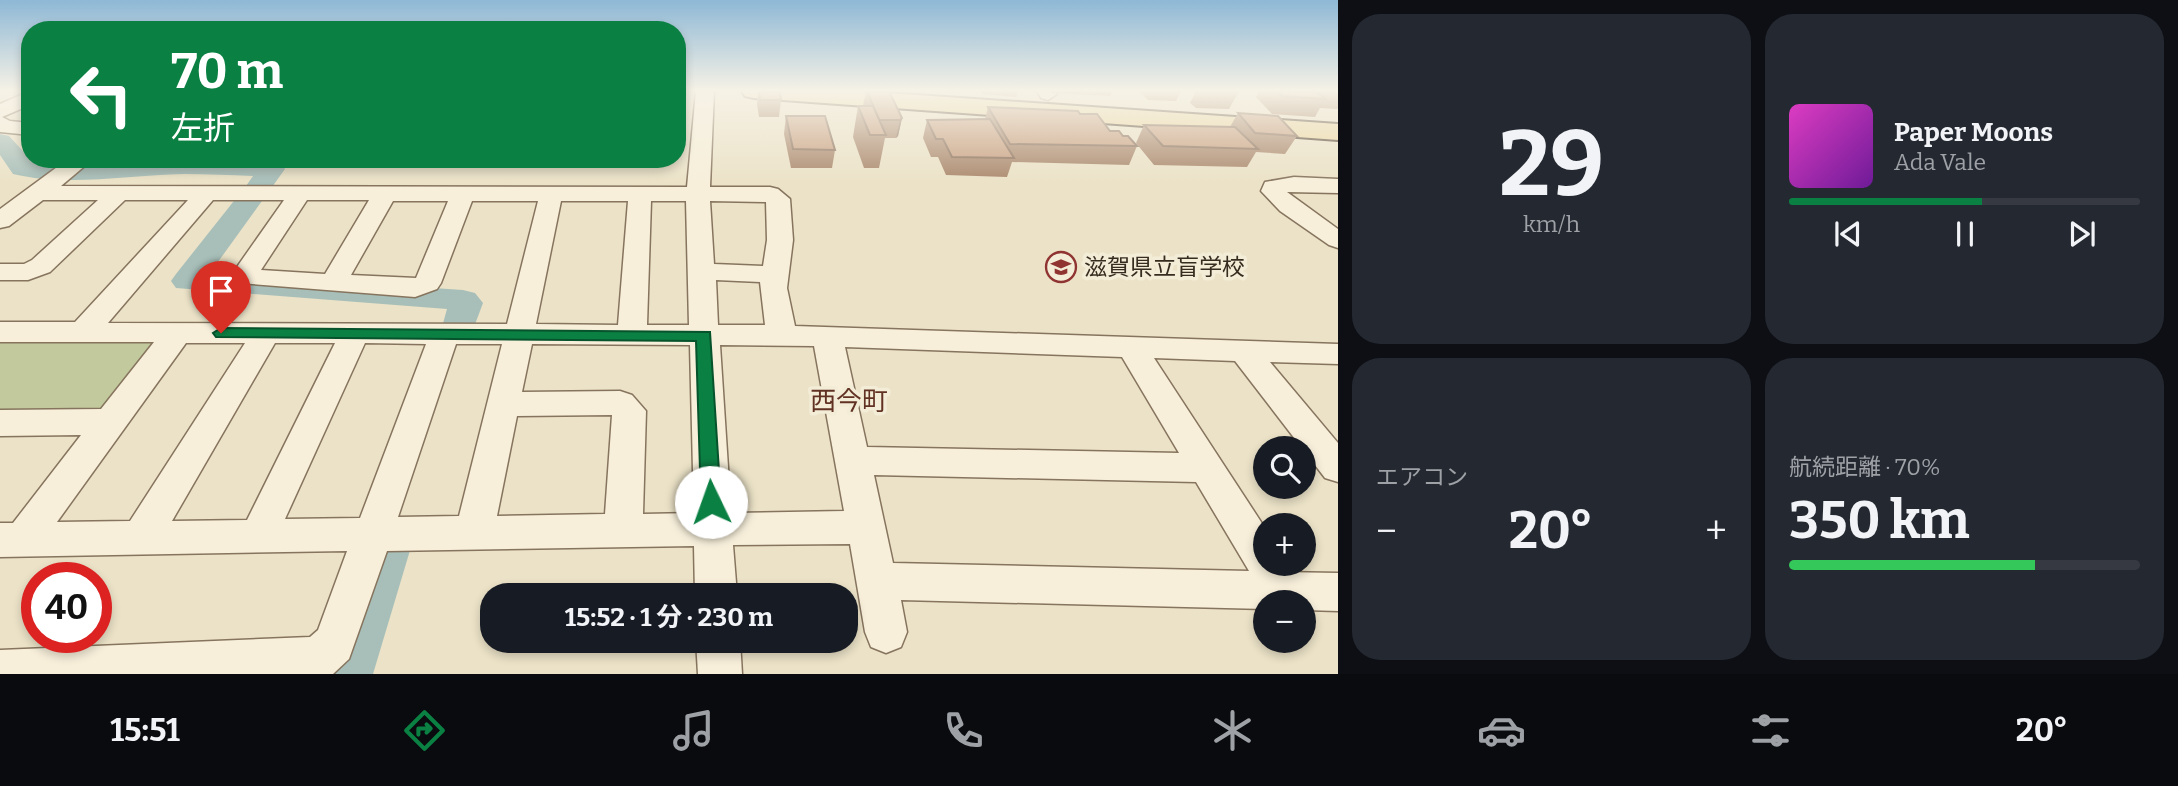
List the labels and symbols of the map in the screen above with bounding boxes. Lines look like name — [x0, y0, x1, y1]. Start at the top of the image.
school or university icon: 滋賀県立盲学校 — [1044, 250, 1078, 284]
place label: 滋賀県立盲学校 — [1084, 253, 1245, 281]
pin — [191, 261, 251, 333]
district label: 西今町 — [810, 386, 888, 417]
position arrow — [674, 465, 748, 539]
speed limit sign: 40 — [21, 562, 112, 653]

